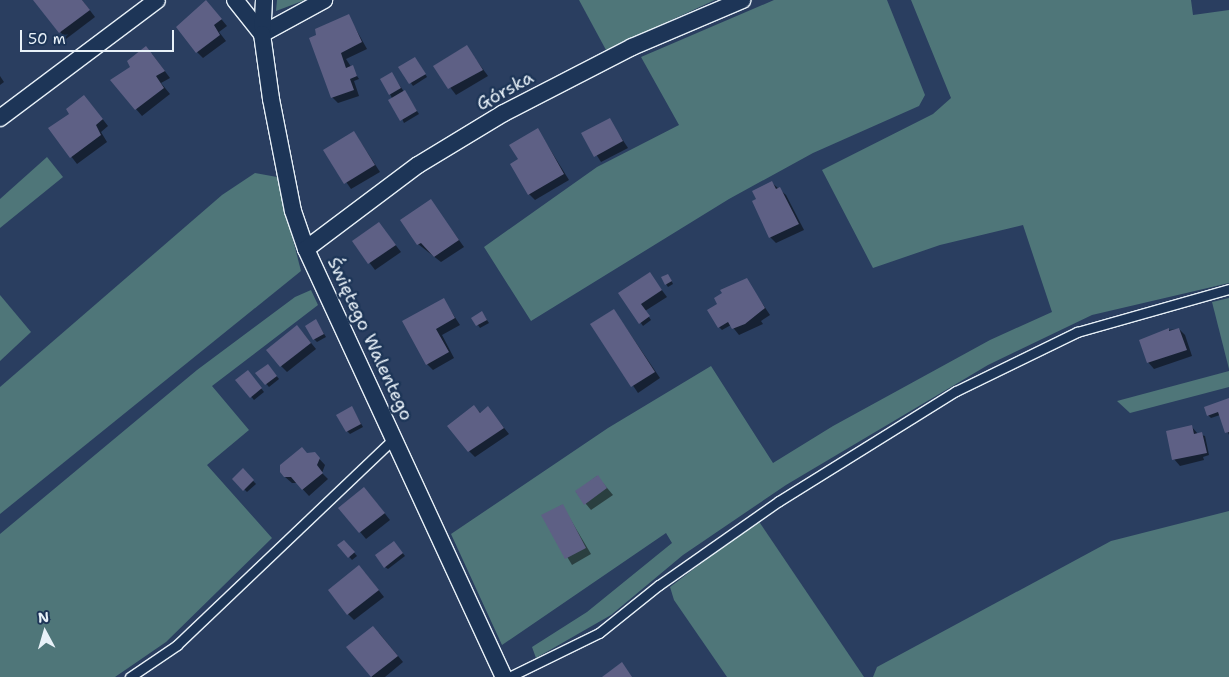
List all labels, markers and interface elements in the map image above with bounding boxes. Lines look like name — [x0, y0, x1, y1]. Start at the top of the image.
scale bar — [22, 20, 176, 52]
text: 50 m — [28, 29, 66, 49]
street label: Górska — [473, 67, 537, 115]
street label: Świętego Walentego — [323, 254, 417, 424]
north arrow — [20, 607, 70, 657]
text: N — [37, 608, 50, 627]

